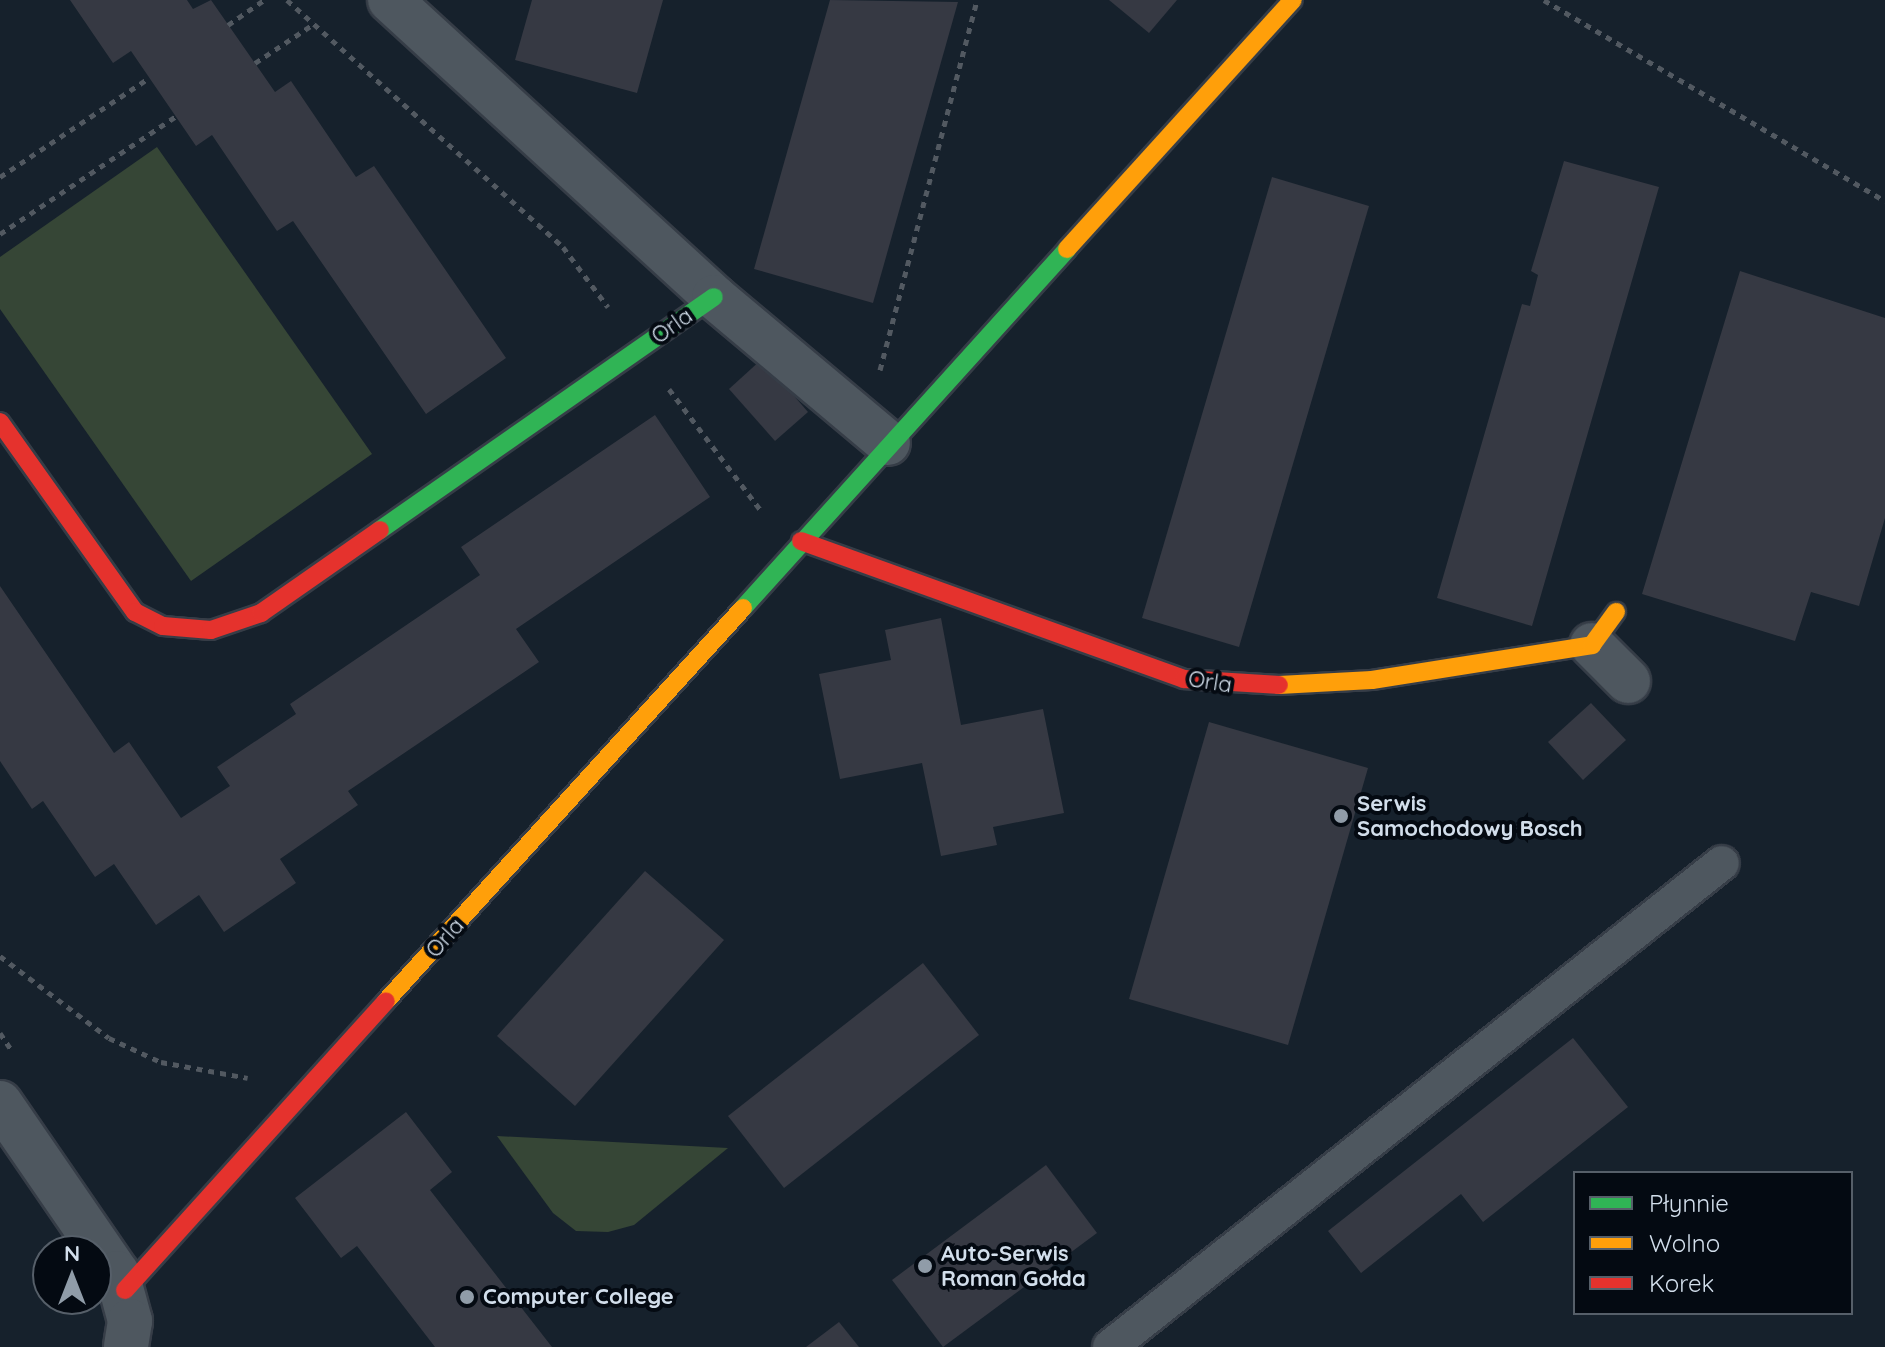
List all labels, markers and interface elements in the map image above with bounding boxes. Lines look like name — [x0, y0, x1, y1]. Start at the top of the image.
street label: Orla — [647, 303, 697, 349]
street label: Orla — [1186, 666, 1234, 698]
place label: Serwis Samochodowy Bosch — [1357, 790, 1583, 842]
marker: Serwis Samochodowy Bosch — [1332, 807, 1350, 825]
street label: Orla — [421, 913, 469, 963]
legend — [1573, 1171, 1853, 1315]
text: Płynnie — [1649, 1188, 1729, 1218]
text: Wolno — [1649, 1228, 1720, 1258]
north arrow — [32, 1235, 112, 1315]
text: N — [64, 1239, 80, 1267]
place label: Auto-Serwis Roman Gołda — [941, 1240, 1086, 1292]
marker: Auto-Serwis Roman Gołda — [916, 1257, 934, 1275]
text: Korek — [1649, 1268, 1714, 1298]
place label: Computer College — [483, 1284, 674, 1310]
marker: Computer College — [458, 1288, 476, 1306]

